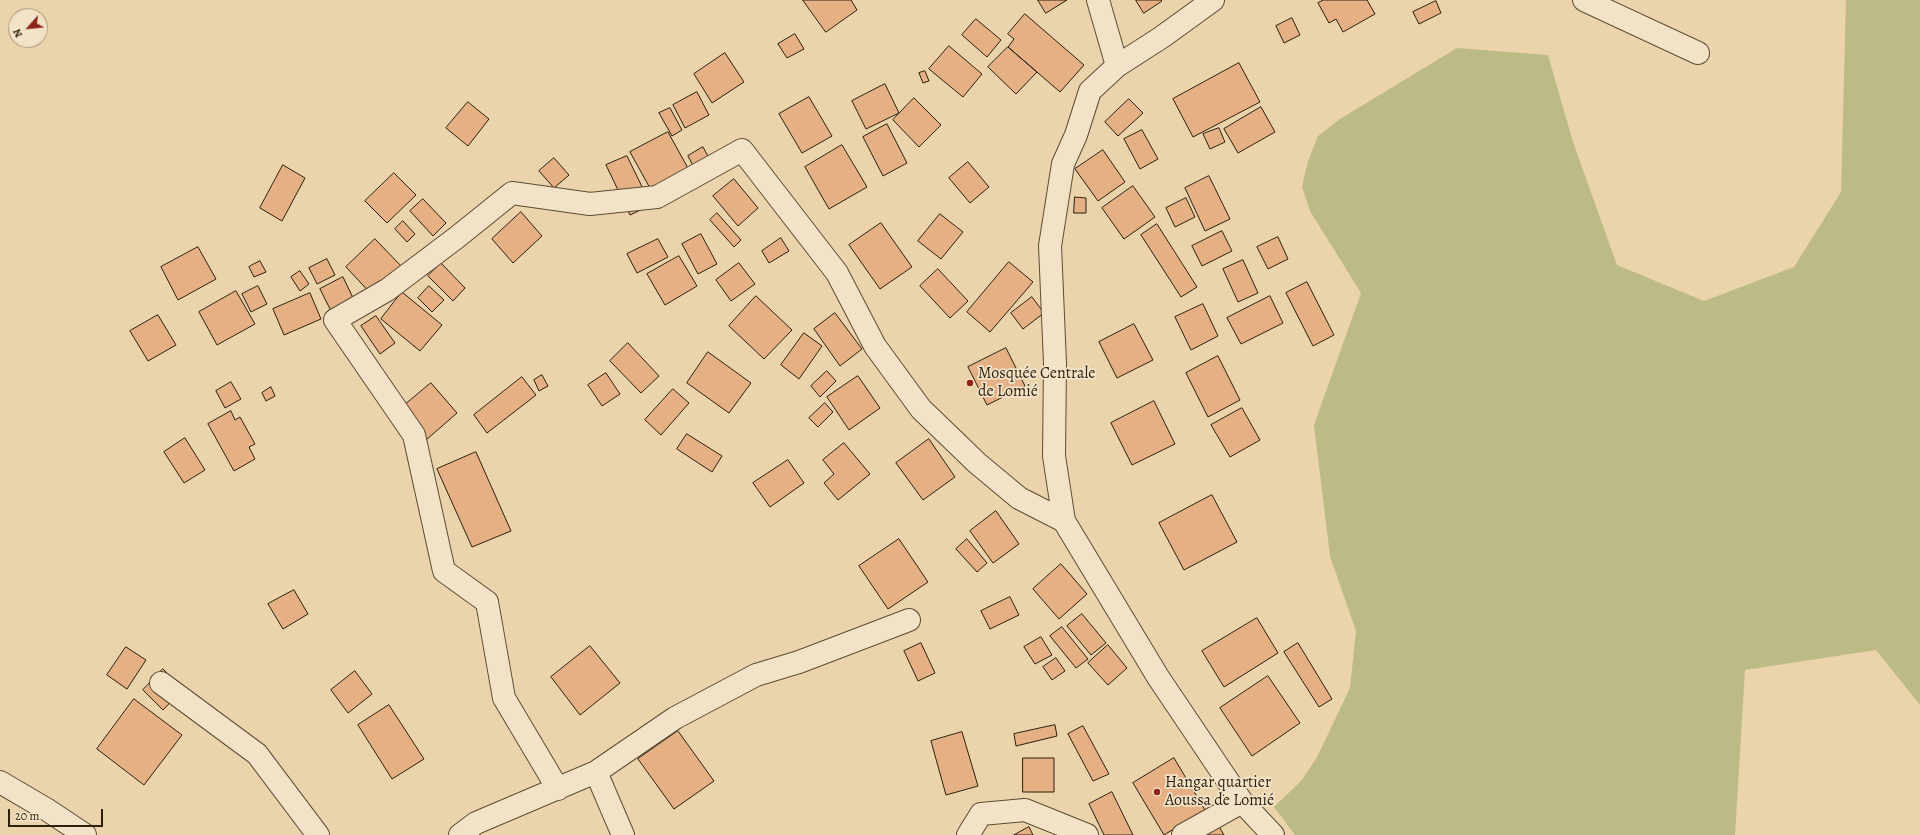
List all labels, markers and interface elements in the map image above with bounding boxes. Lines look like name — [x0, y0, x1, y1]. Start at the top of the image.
north arrow — [8, 8, 48, 48]
text: N — [9, 26, 26, 40]
place label: Mosquée Centrale de Lomié — [978, 364, 1095, 402]
marker: Mosquée Centrale de Lomié — [965, 378, 975, 388]
place label: Hangar quartier Aoussa de Lomié — [1165, 773, 1274, 811]
marker: Hangar quartier Aoussa de Lomié — [1152, 787, 1162, 797]
scale bar — [10, 801, 105, 827]
text: 20 m — [15, 808, 39, 824]

